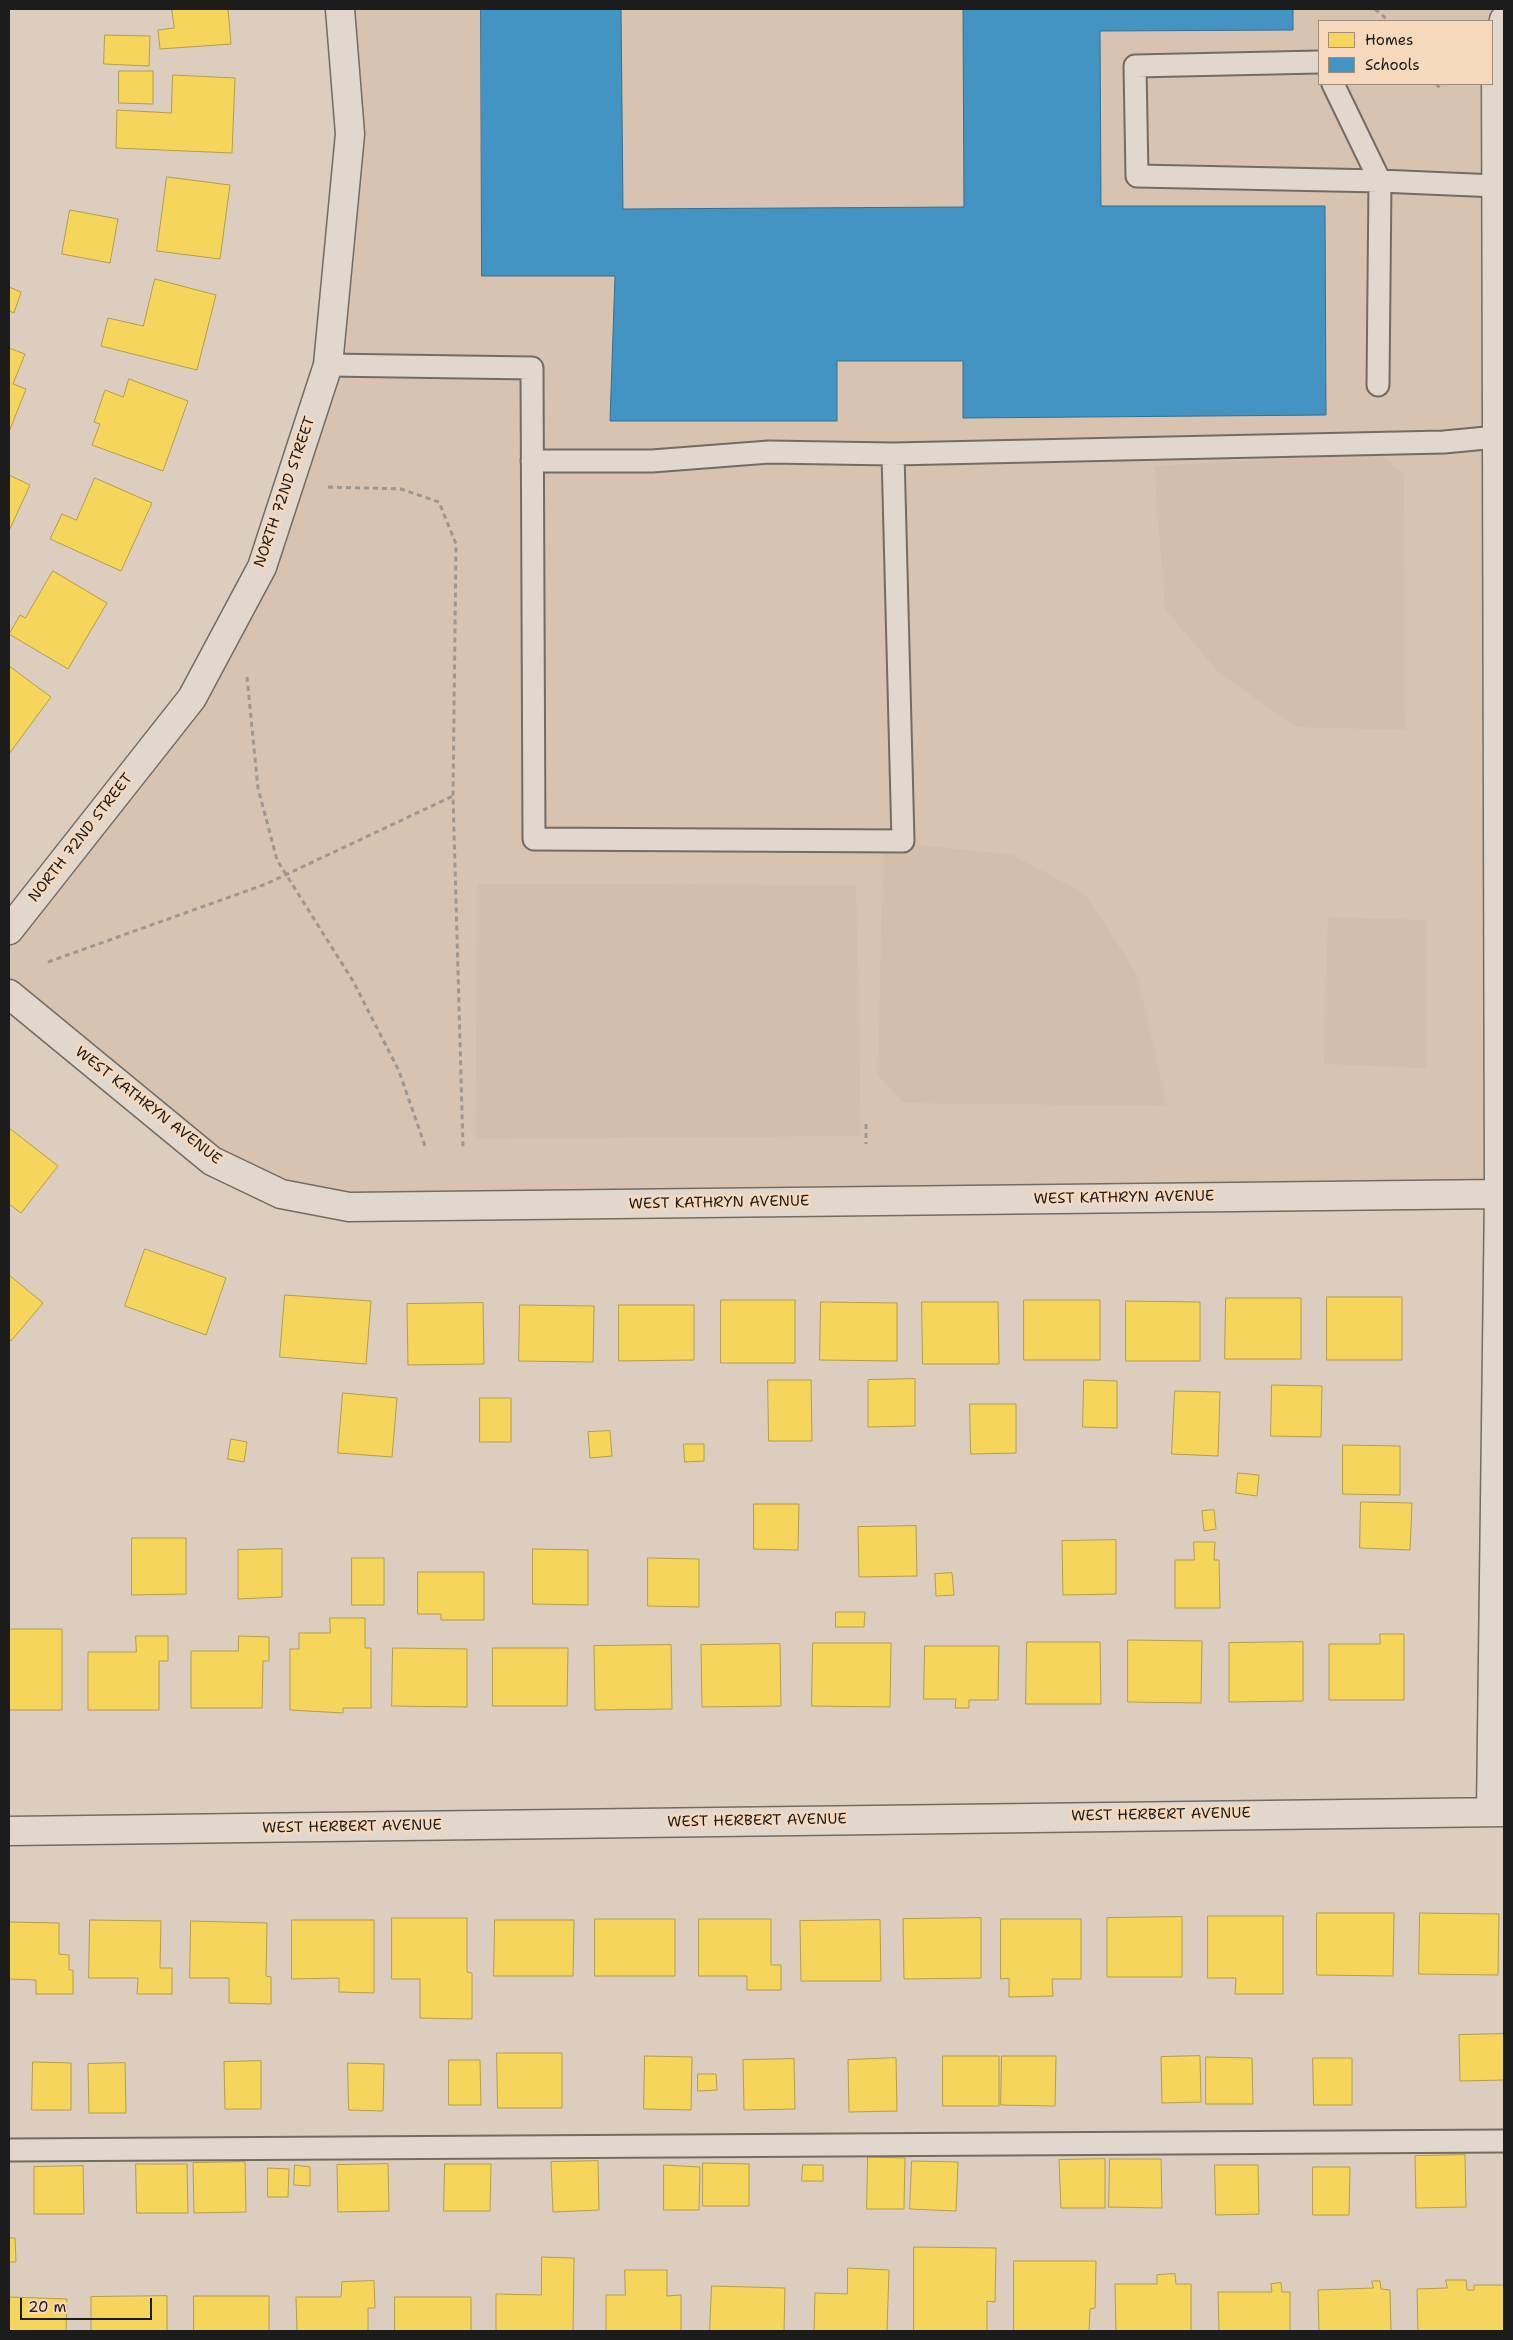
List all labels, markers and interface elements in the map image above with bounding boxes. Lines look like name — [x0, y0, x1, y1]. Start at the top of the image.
legend — [1318, 20, 1493, 85]
text: Homes — [1365, 30, 1413, 50]
text: Schools — [1365, 55, 1420, 75]
street label: NORTH 72ND STREET — [251, 414, 319, 570]
street label: NORTH 72ND STREET — [25, 770, 137, 906]
street label: WEST KATHRYN AVENUE — [71, 1043, 225, 1169]
street label: WEST KATHRYN AVENUE — [1033, 1187, 1215, 1209]
street label: WEST KATHRYN AVENUE — [628, 1192, 810, 1214]
street label: WEST HERBERT AVENUE — [1071, 1804, 1251, 1826]
street label: WEST HERBERT AVENUE — [667, 1810, 847, 1832]
street label: WEST HERBERT AVENUE — [262, 1816, 442, 1838]
scale bar — [22, 2288, 155, 2320]
text: 20 m — [28, 2297, 67, 2317]

